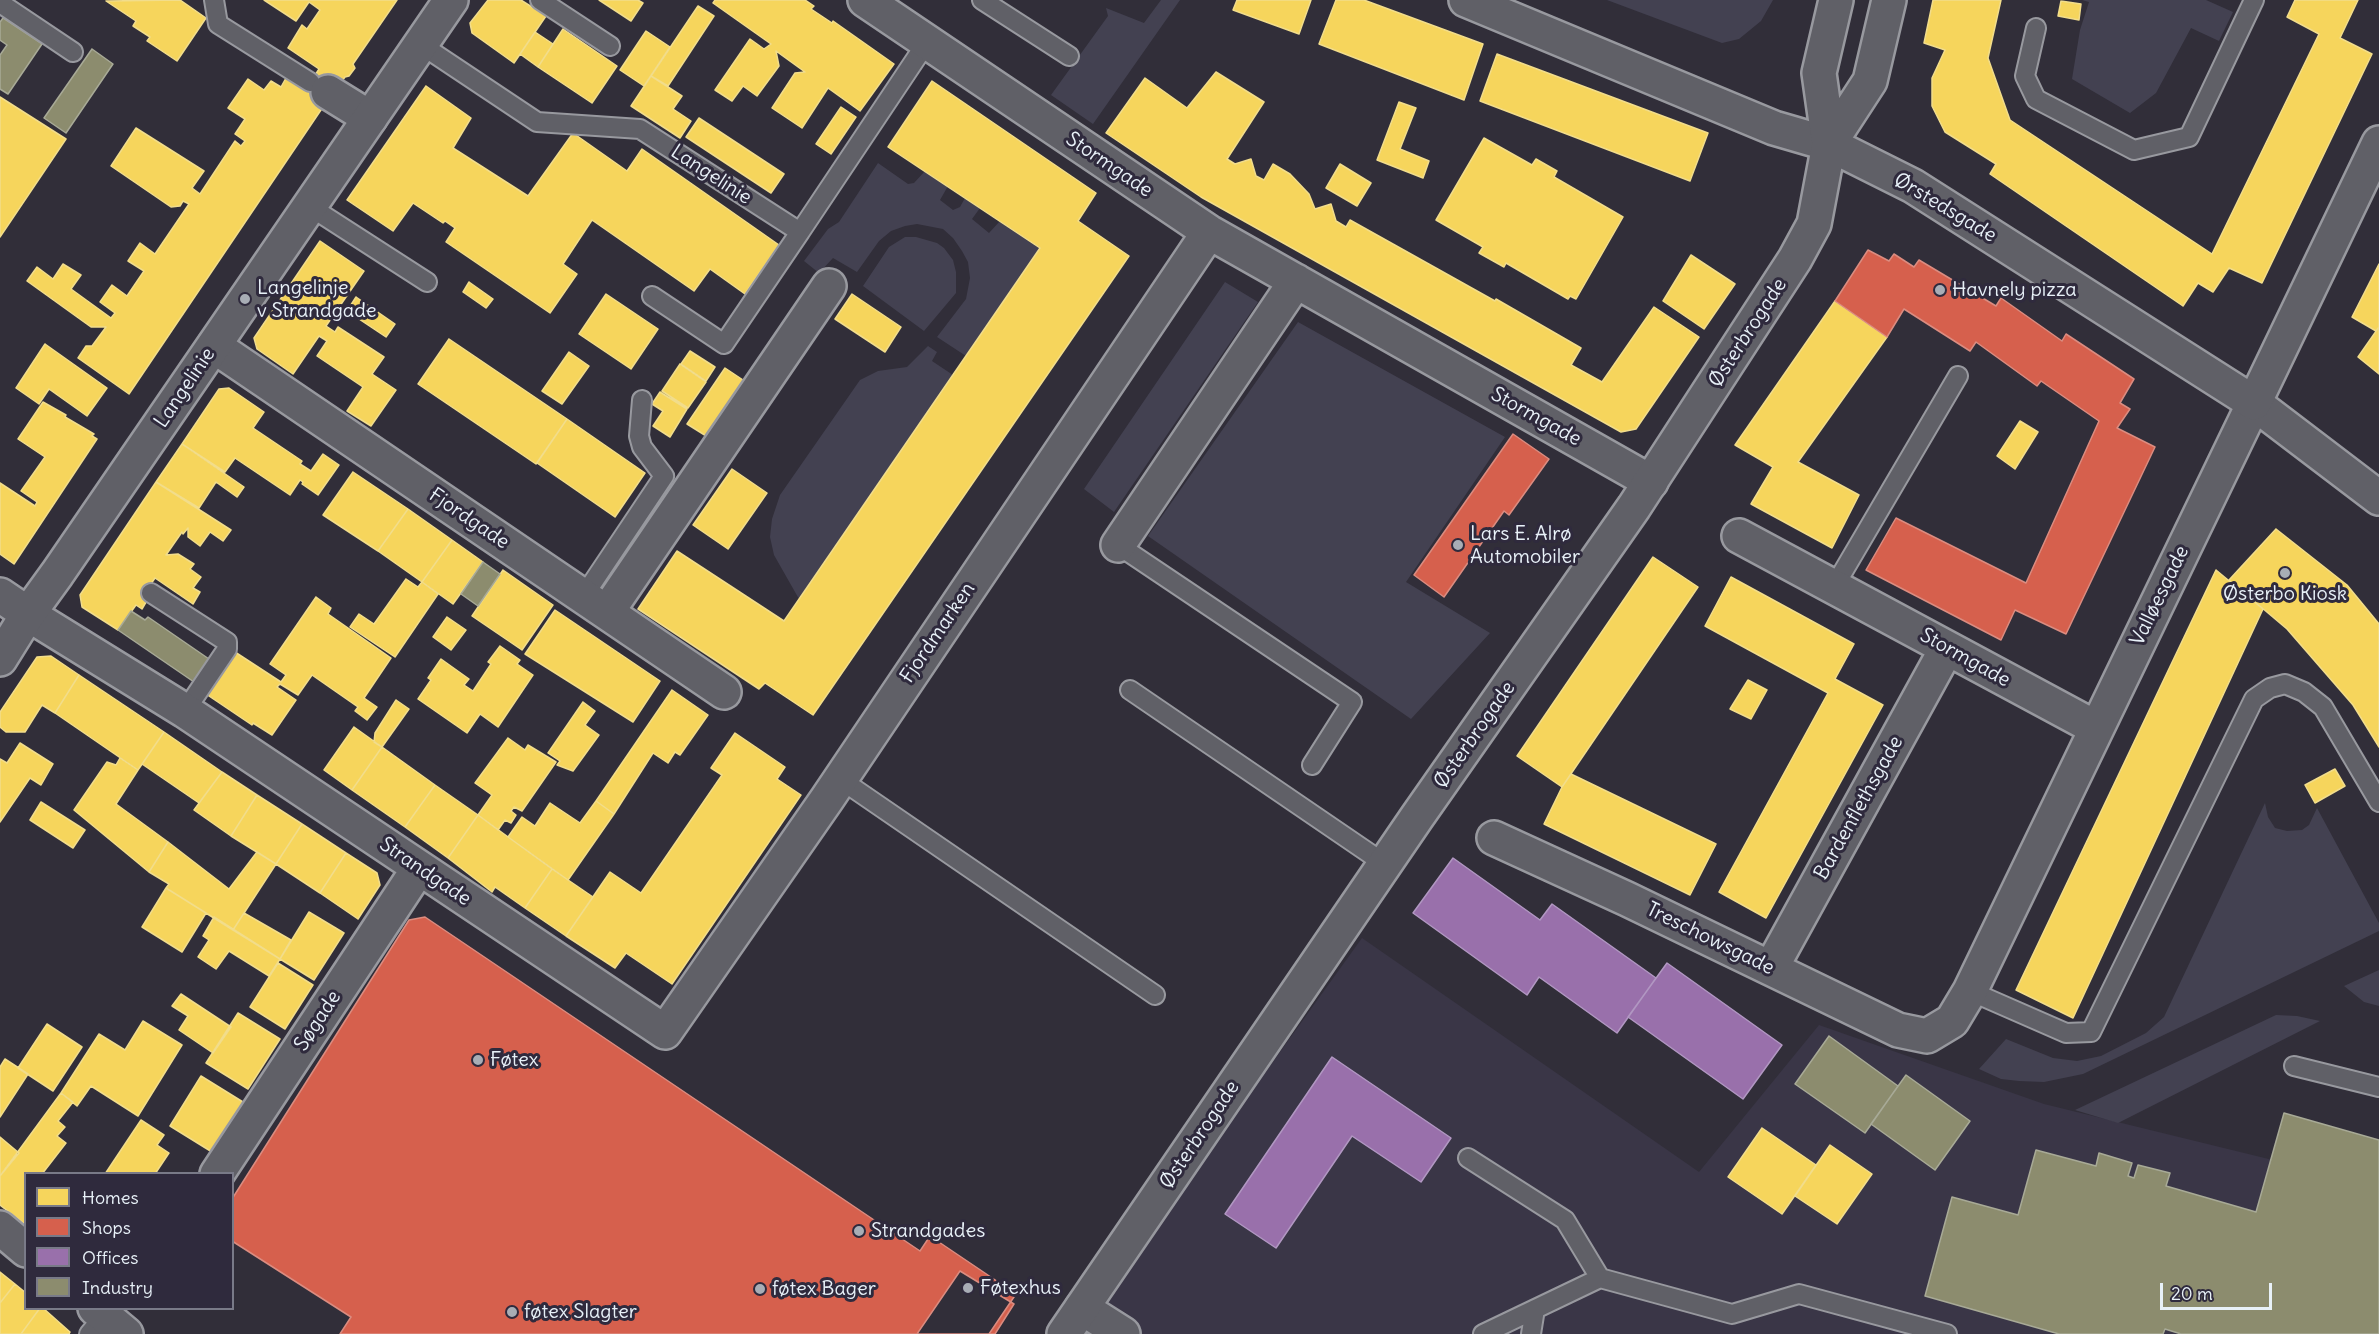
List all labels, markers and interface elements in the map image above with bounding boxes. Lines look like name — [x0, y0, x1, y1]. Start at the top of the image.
street label: Stormgade — [1061, 127, 1157, 203]
street label: Langelinie — [666, 140, 756, 210]
street label: Ørstedsgade — [1889, 168, 2001, 248]
street label: Østerbrogade — [1704, 274, 1792, 392]
place label: Langelinje v Strandgade — [257, 276, 377, 323]
place label: Havnely pizza — [1952, 278, 2077, 302]
marker: Havnely pizza — [1933, 283, 1947, 297]
marker: Langelinje v Strandgade — [238, 292, 252, 306]
street label: Langelinie — [149, 343, 221, 433]
street label: Stormgade — [1487, 382, 1585, 452]
street label: Fjordgade — [424, 483, 514, 555]
place label: Lars E. Alrø Automobiler — [1470, 522, 1580, 569]
marker: Lars E. Alrø Automobiler — [1451, 538, 1465, 552]
street label: Valløesgade — [2126, 542, 2194, 650]
marker: Østerbo Kiosk — [2278, 566, 2292, 580]
street label: Fjordmarken — [896, 578, 980, 688]
place label: Østerbo Kiosk — [2223, 582, 2347, 606]
street label: Stormgade — [1916, 623, 2014, 693]
street label: Østerbrogade — [1429, 677, 1521, 793]
street label: Bardenflethsgade — [1810, 732, 1908, 884]
street label: Strandgade — [375, 833, 475, 911]
street label: Treschowsgade — [1642, 898, 1778, 980]
street label: Søgade — [290, 986, 346, 1056]
place label: Føtex — [490, 1048, 539, 1072]
marker: Føtex — [471, 1053, 485, 1067]
street label: Østerbrogade — [1155, 1077, 1245, 1193]
legend — [24, 1172, 234, 1310]
text: Homes — [82, 1186, 139, 1209]
text: Shops — [82, 1216, 131, 1239]
place label: Strandgades — [871, 1219, 985, 1243]
marker: Strandgades — [852, 1224, 866, 1238]
text: Offices — [82, 1246, 138, 1269]
scale bar — [2163, 1271, 2276, 1309]
text: Industry — [82, 1276, 153, 1299]
place label: Føtexhus — [980, 1276, 1061, 1300]
place label: føtex Bager — [772, 1277, 876, 1301]
marker: Føtexhus — [961, 1281, 975, 1295]
marker: føtex Bager — [753, 1282, 767, 1296]
text: 20 m — [2171, 1282, 2213, 1305]
place label: føtex Slagter — [524, 1300, 637, 1324]
marker: føtex Slagter — [505, 1305, 519, 1319]

